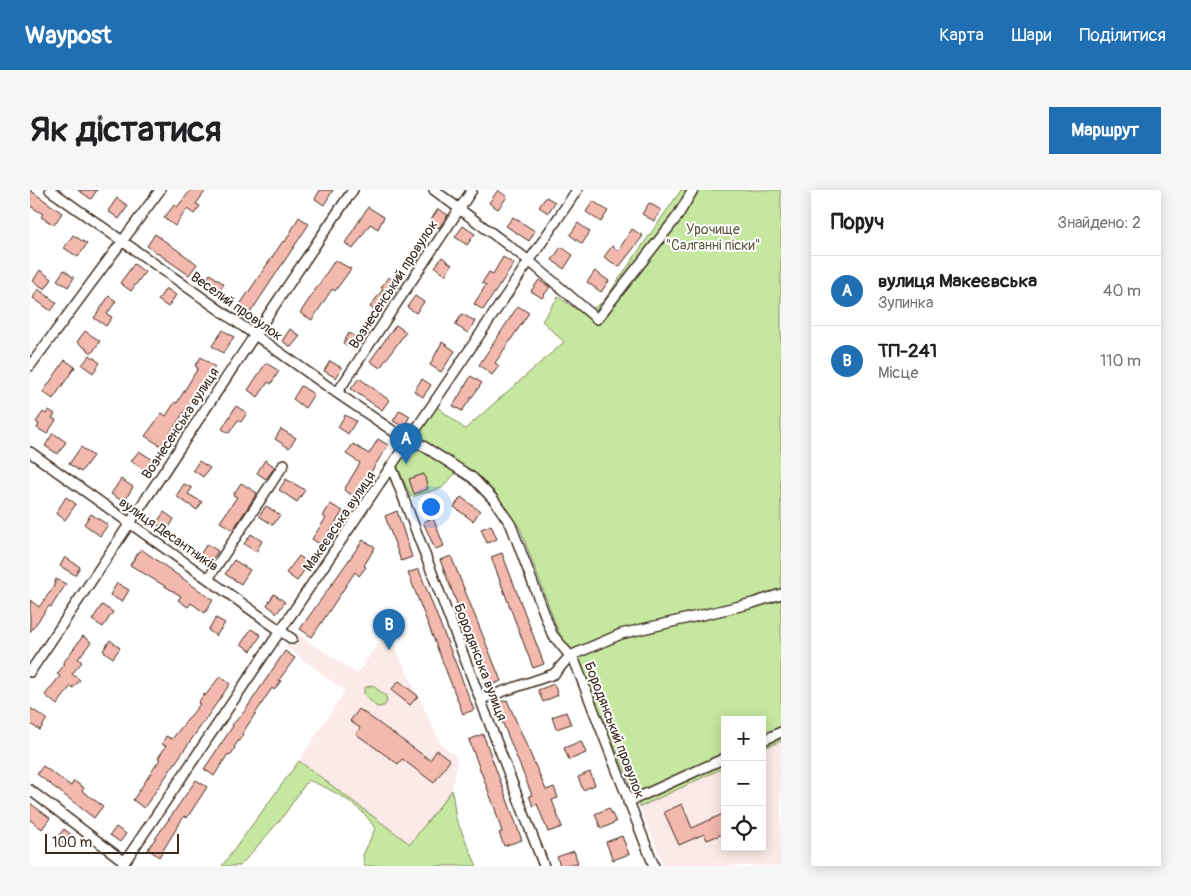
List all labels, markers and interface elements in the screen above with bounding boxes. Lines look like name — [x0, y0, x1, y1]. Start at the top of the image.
text: Waypost — [25, 21, 112, 50]
text: Карта — [939, 24, 984, 47]
text: Шари — [1012, 24, 1051, 47]
text: Поділитися — [1079, 24, 1166, 47]
button: Маршрут — [1049, 107, 1161, 154]
text: Як дістатися — [30, 108, 221, 152]
text: Поруч — [831, 209, 884, 236]
text: Знайдено: 2 — [1058, 213, 1141, 233]
street label: Вознесенський провулок — [345, 217, 441, 352]
park label: Урочище "Салганні піски" — [666, 221, 760, 254]
street label: Веселий провулок — [187, 268, 286, 344]
text: вулиця Макеєвська — [878, 269, 1037, 293]
text: A — [842, 281, 852, 301]
text: 40 m — [1103, 281, 1141, 301]
text: Зупинка — [878, 293, 933, 313]
text: ТП-241 — [878, 339, 937, 363]
text: B — [842, 351, 852, 371]
text: 110 m — [1100, 351, 1141, 371]
text: Місце — [878, 363, 918, 383]
street label: Вознесенська вулиця — [138, 364, 223, 482]
pin: A — [390, 423, 422, 464]
street label: Макеєвська вулиця — [300, 468, 379, 575]
street label: вулиця Десантників — [116, 494, 222, 575]
your location — [418, 494, 444, 520]
street label: Бородянська вулиця — [450, 601, 511, 723]
pin: B — [373, 609, 405, 650]
street label: Бородянський провулок — [581, 659, 648, 801]
map controls — [721, 716, 766, 851]
button: + — [721, 716, 766, 761]
button: − — [721, 761, 766, 806]
button: locate — [721, 806, 766, 851]
scale bar — [45, 831, 179, 854]
text: 100 m — [52, 834, 92, 851]

